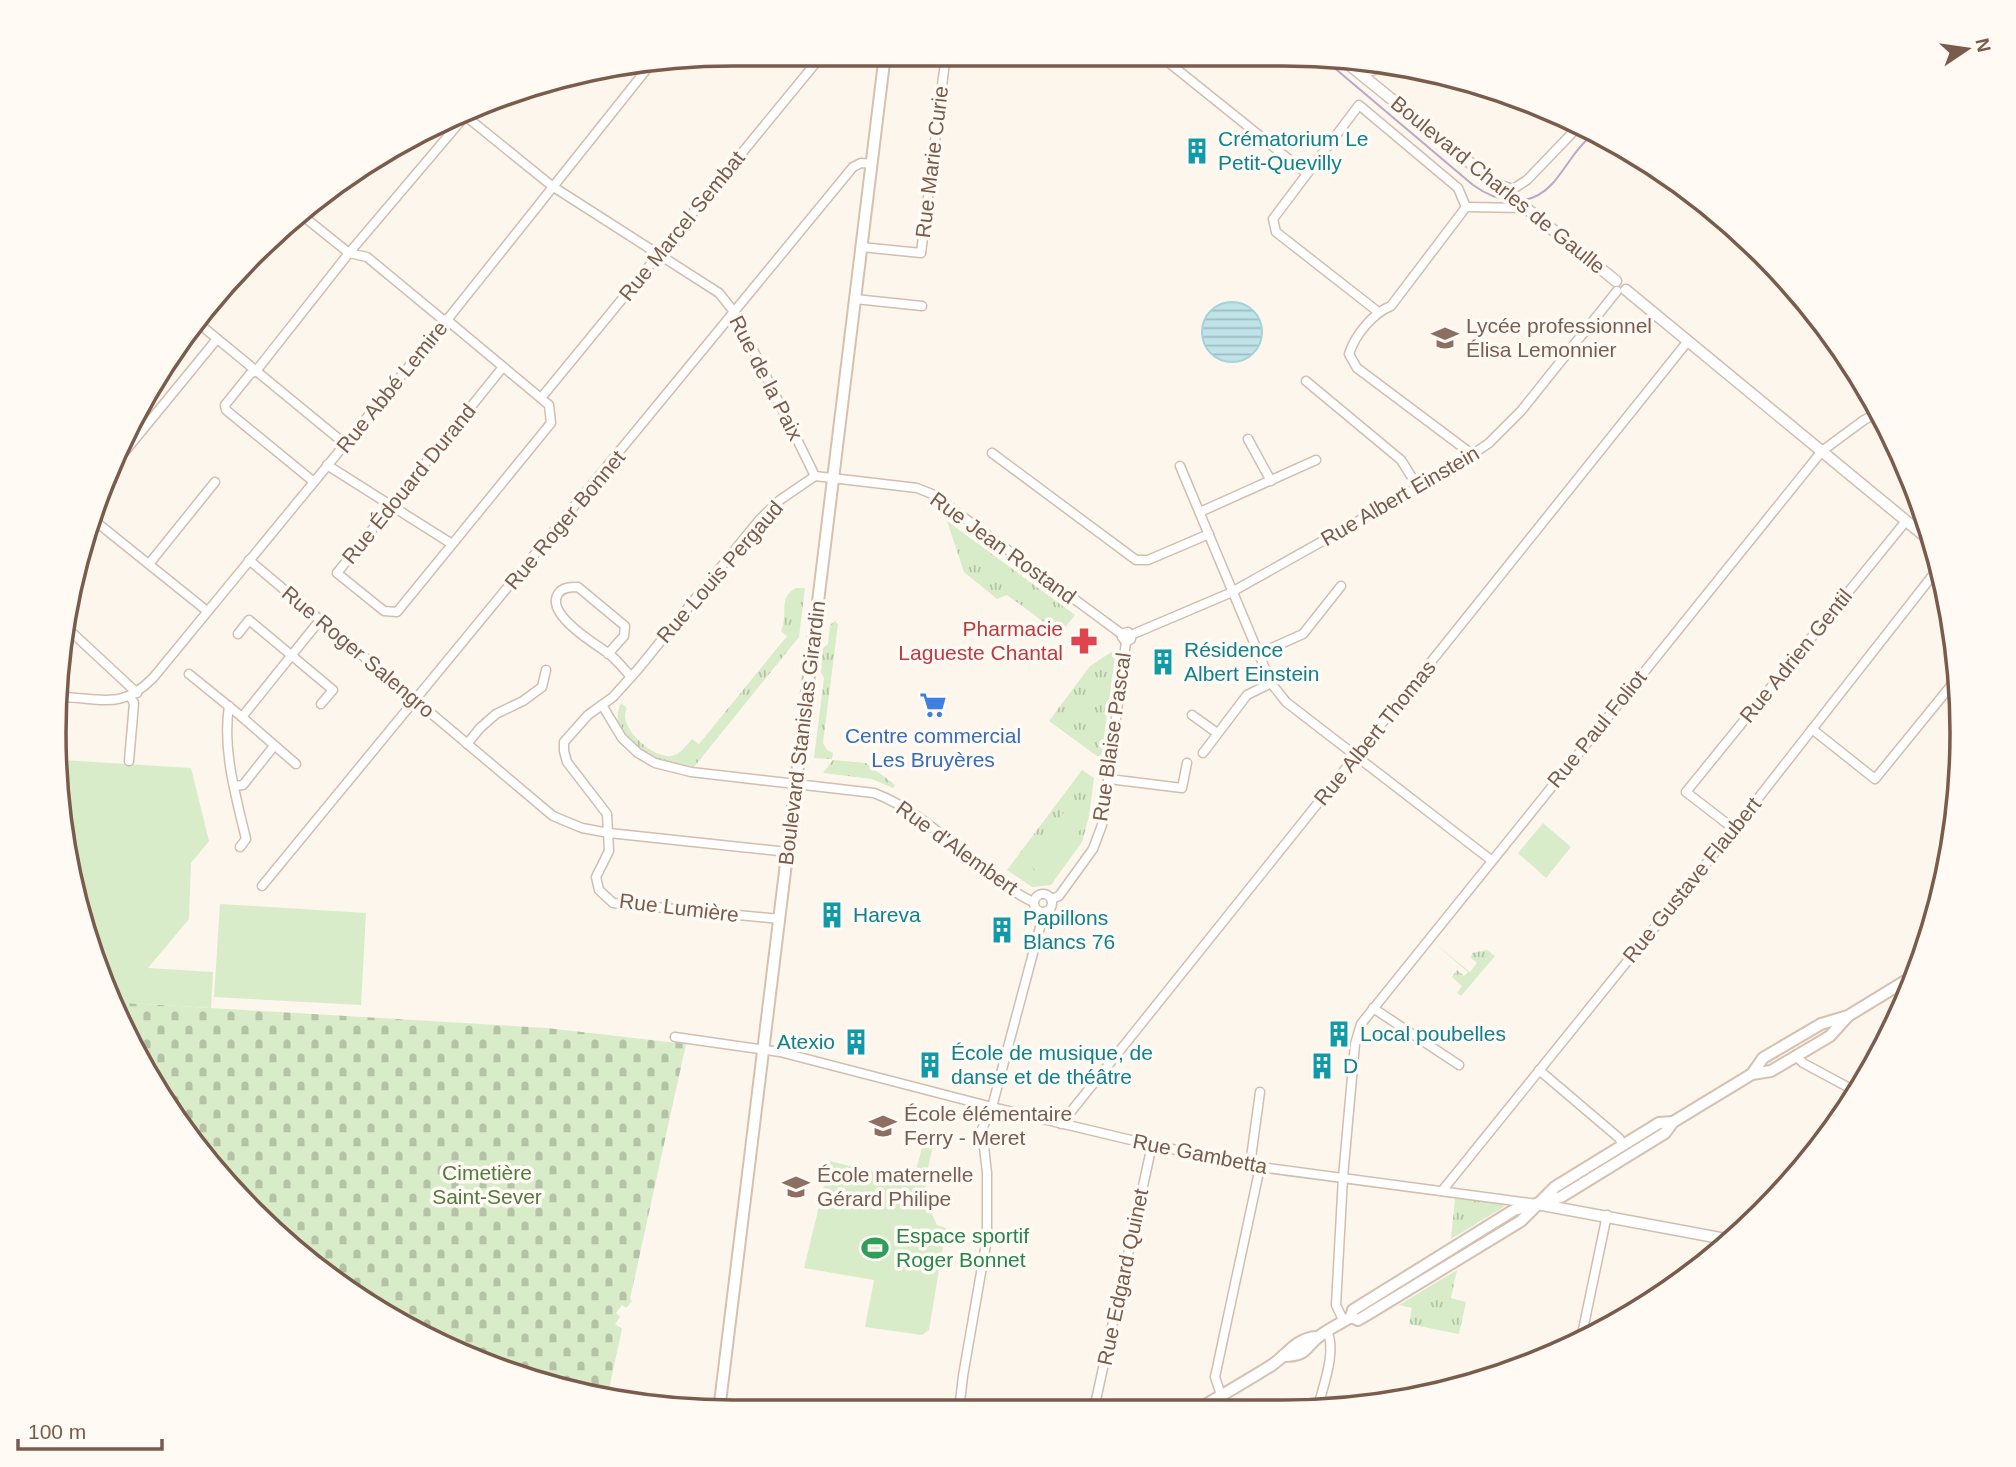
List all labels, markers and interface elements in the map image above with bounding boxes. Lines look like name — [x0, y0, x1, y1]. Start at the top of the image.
north arrow — [1932, 14, 2002, 84]
text: N — [1971, 36, 1995, 54]
street label: Rue Marie Curie — [911, 85, 952, 239]
street label: Boulevard Charles de Gaulle — [1387, 91, 1610, 278]
place label: Crématorium Le Petit-Quevilly — [1218, 127, 1369, 174]
building icon: Crématorium Le Petit-Quevilly — [1182, 136, 1212, 166]
street label: Rue Marcel Sembat — [614, 146, 749, 305]
street label: Rue de la Paix — [725, 312, 808, 444]
place label: Lycée professionnel Élisa Lemonnier — [1466, 314, 1652, 361]
street label: Rue Abbé Lemire — [332, 316, 452, 457]
school or university icon: Lycée professionnel Élisa Lemonnier — [1430, 323, 1460, 353]
street label: Rue Édouard Durand — [337, 399, 480, 568]
street label: Rue Albert Einstein — [1317, 441, 1483, 550]
street label: Rue Roger Bonnet — [500, 446, 629, 594]
street label: Rue Jean Rostand — [926, 487, 1080, 608]
street label: Rue Louis Pergaud — [652, 496, 787, 647]
street label: Rue Roger Salengro — [278, 581, 439, 722]
street label: Rue Adrien Gentil — [1735, 584, 1856, 727]
street label: Boulevard Stanislas Girardin — [774, 599, 829, 866]
place label: Pharmacie Lagueste Chantal — [898, 617, 1063, 664]
pharmacy icon: Pharmacie Lagueste Chantal — [1069, 626, 1099, 656]
place label: Résidence Albert Einstein — [1184, 638, 1319, 685]
building icon: Résidence Albert Einstein — [1148, 647, 1178, 677]
street label: Rue Blaise Pascal — [1088, 651, 1135, 823]
street label: Rue Albert Thomas — [1309, 656, 1440, 810]
street label: Rue Paul Foliot — [1542, 666, 1651, 792]
supermarket icon: Centre commercial Les Bruyères — [918, 690, 948, 720]
place label: Centre commercial Les Bruyères — [845, 724, 1021, 771]
street label: Rue Gustave Flaubert — [1618, 792, 1765, 967]
street label: Rue d'Alembert — [892, 796, 1022, 899]
street label: Rue Lumière — [618, 889, 740, 926]
building icon: Hareva — [817, 900, 847, 930]
place label: Hareva — [853, 903, 921, 926]
place label: Papillons Blancs 76 — [1023, 906, 1115, 953]
building icon: Papillons Blancs 76 — [987, 915, 1017, 945]
building icon: Local poubelles — [1324, 1019, 1354, 1049]
place label: Local poubelles — [1360, 1022, 1506, 1045]
building icon: Atexio — [841, 1027, 871, 1057]
place label: Atexio — [777, 1030, 835, 1053]
place label: École de musique, de danse et de théâtre — [951, 1041, 1153, 1088]
building icon: École de musique, de danse et de théâtre — [915, 1050, 945, 1080]
building icon: D — [1307, 1051, 1337, 1081]
place label: D — [1343, 1054, 1358, 1077]
place label: École élémentaire Ferry - Meret — [904, 1102, 1072, 1149]
school or university icon: École élémentaire Ferry - Meret — [868, 1111, 898, 1141]
street label: Rue Gambetta — [1131, 1129, 1270, 1178]
park label: Cimetière Saint-Sever — [432, 1161, 542, 1208]
place label: École maternelle Gérard Philipe — [817, 1163, 973, 1210]
school or university icon: École maternelle Gérard Philipe — [781, 1172, 811, 1202]
street label: Rue Edgard Quinet — [1093, 1186, 1152, 1367]
place label: Espace sportif Roger Bonnet — [896, 1224, 1029, 1271]
sports icon: Espace sportif Roger Bonnet — [860, 1233, 890, 1263]
scale bar — [18, 1408, 161, 1452]
text: 100 m — [28, 1420, 86, 1443]

